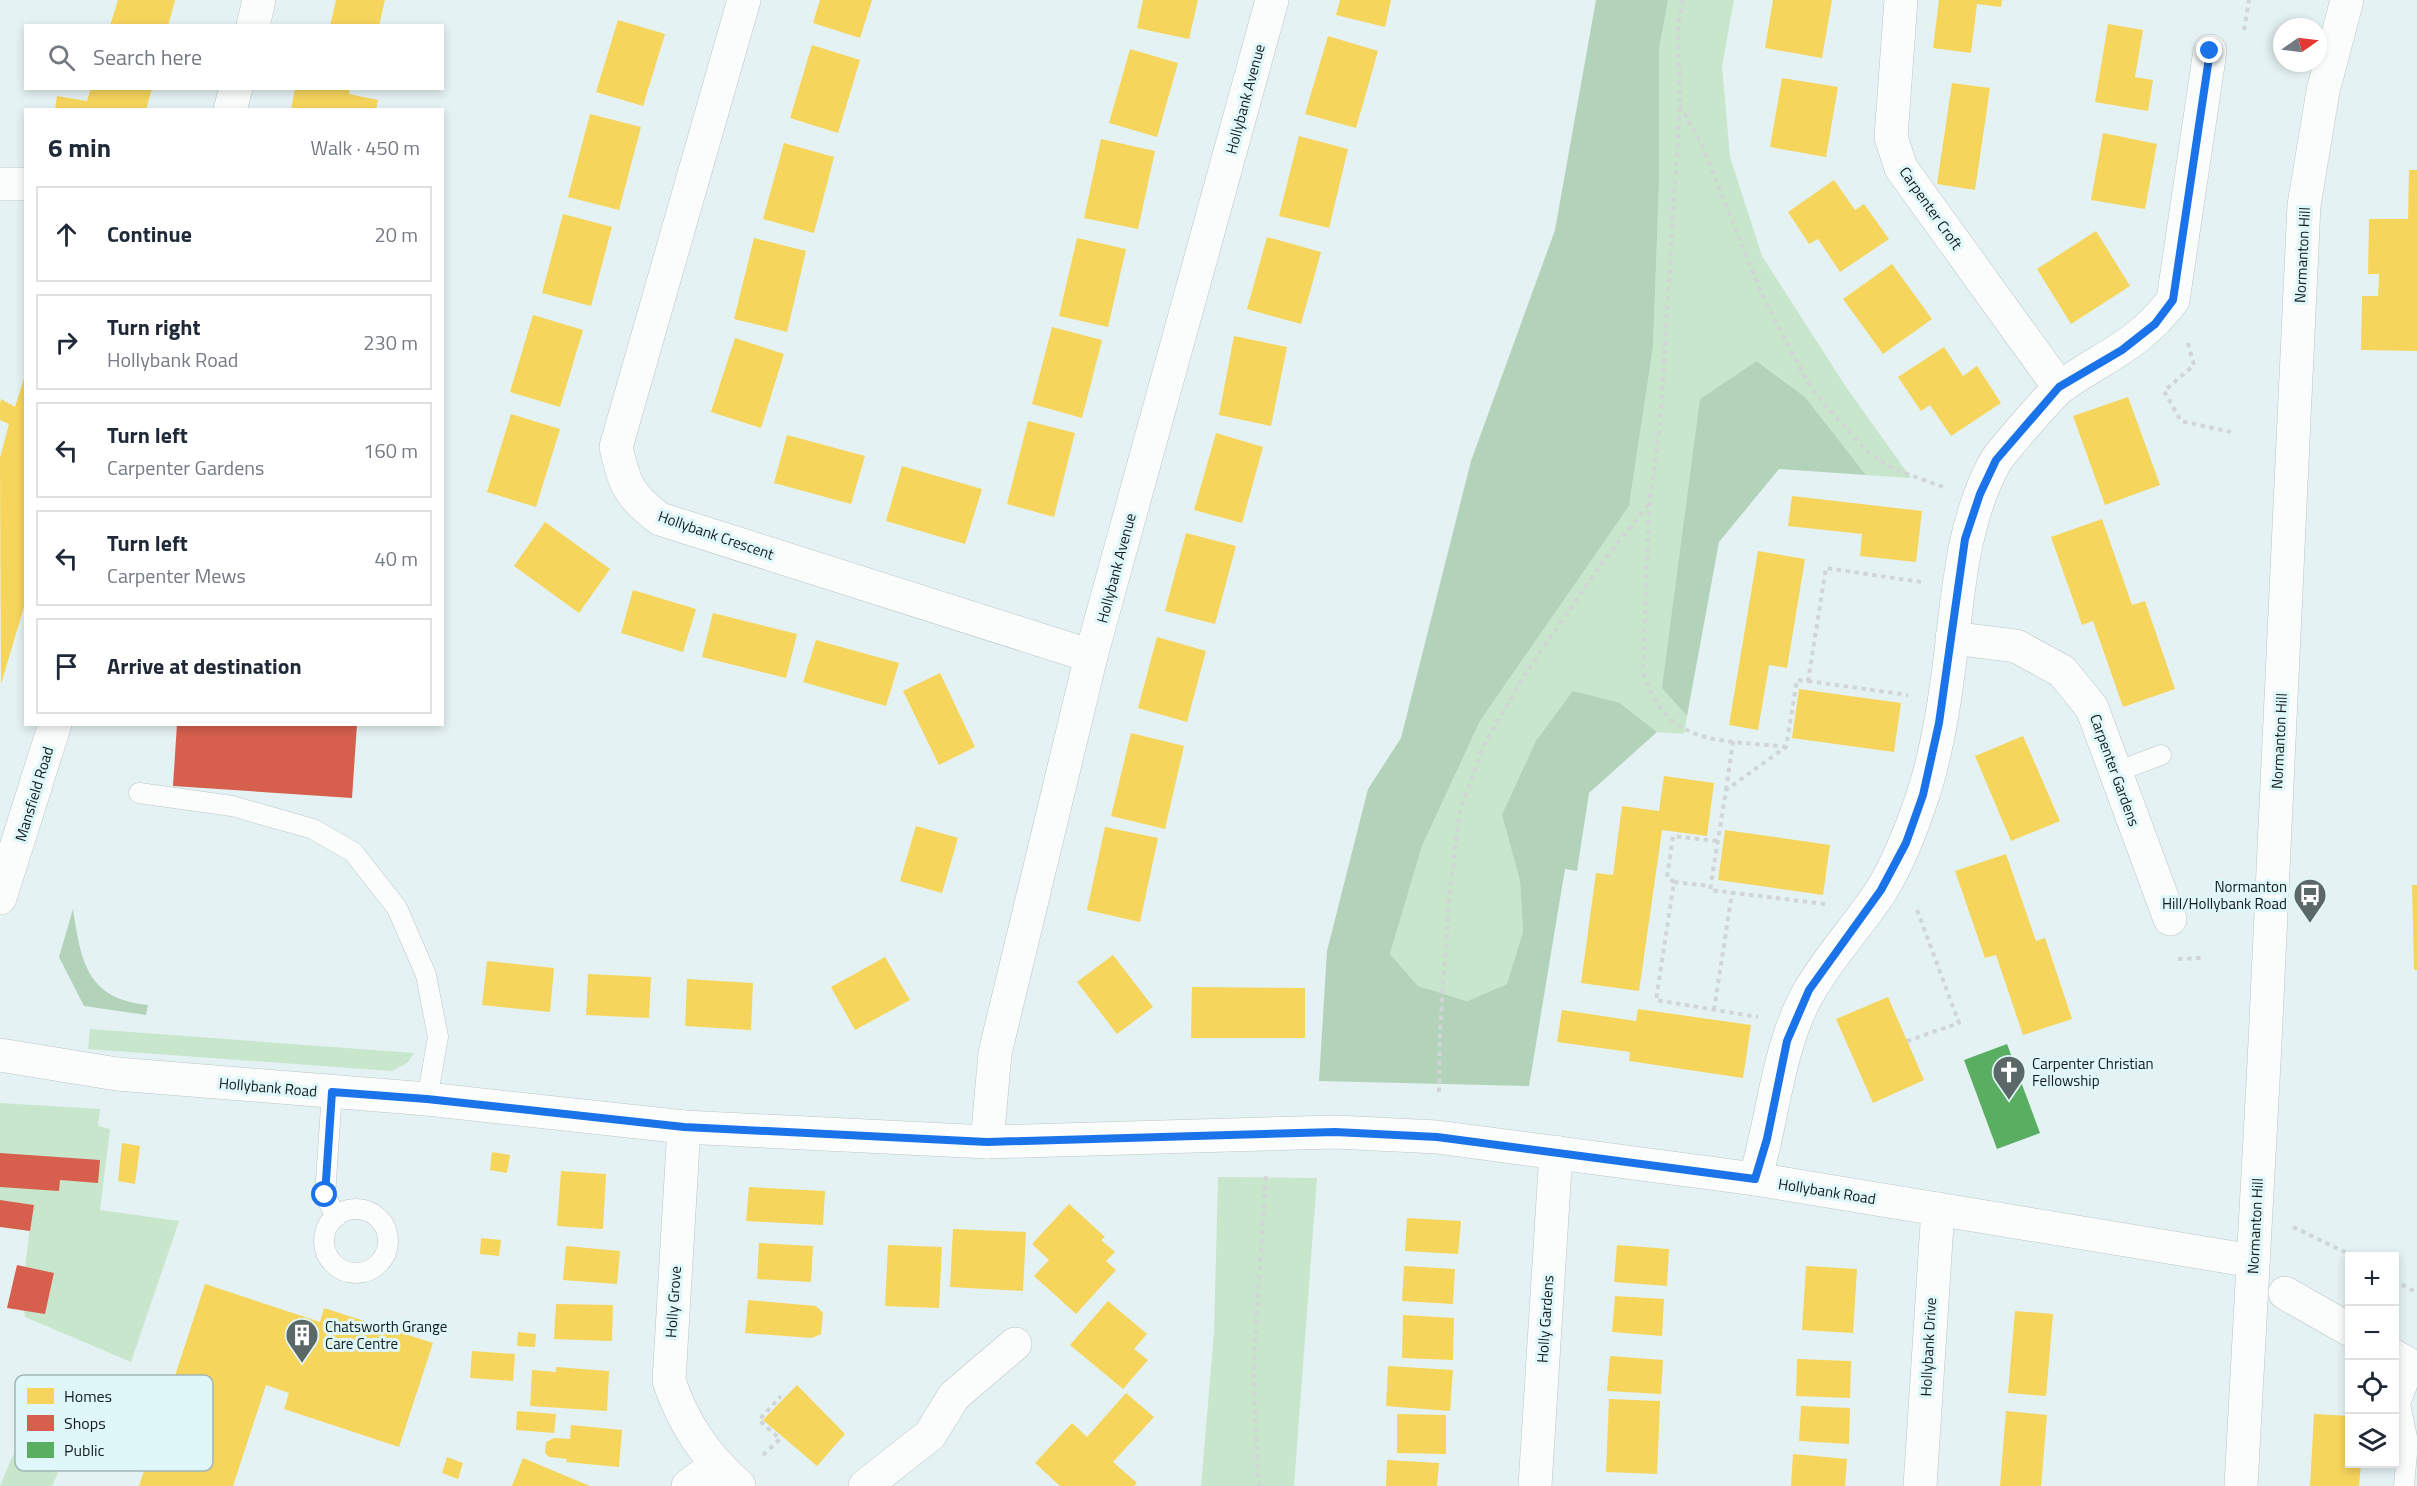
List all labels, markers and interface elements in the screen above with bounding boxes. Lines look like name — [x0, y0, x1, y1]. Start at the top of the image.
north arrow — [2273, 18, 2327, 72]
search box — [24, 24, 444, 90]
route end — [2196, 37, 2222, 63]
text: Search here — [93, 40, 202, 74]
icon: search — [45, 41, 78, 74]
street label: Hollybank Avenue — [1219, 41, 1271, 157]
text: 6 min — [48, 128, 111, 167]
text: Walk · 450 m — [311, 132, 420, 163]
street label: Carpenter Croft — [1894, 162, 1969, 255]
street label: Normanton Hill — [2288, 206, 2316, 304]
text: Continue — [107, 217, 192, 251]
icon: ahead — [50, 218, 83, 251]
text: 20 m — [374, 219, 418, 250]
text: Turn right — [107, 310, 201, 344]
icon: right — [50, 326, 83, 359]
text: 230 m — [363, 327, 418, 358]
text: Hollybank Road — [107, 344, 238, 375]
text: Turn left — [107, 418, 188, 452]
icon: left — [50, 434, 83, 467]
text: 160 m — [363, 435, 418, 466]
text: Carpenter Gardens — [107, 452, 264, 483]
street label: Hollybank Crescent — [655, 504, 778, 566]
street label: Hollybank Avenue — [1090, 510, 1142, 626]
text: Turn left — [107, 526, 188, 560]
icon: left — [50, 542, 83, 575]
text: 40 m — [374, 543, 418, 574]
text: Carpenter Mews — [107, 560, 246, 591]
text: Arrive at destination — [107, 649, 302, 683]
icon: arrive — [50, 650, 83, 683]
street label: Normanton Hill — [2265, 692, 2293, 790]
street label: Carpenter Gardens — [2084, 711, 2146, 829]
street label: Mansfield Road — [9, 744, 59, 844]
place label: Normanton Hill/Hollybank Road — [2162, 875, 2287, 915]
bus stop icon: Normanton Hill/Hollybank Road — [2292, 877, 2328, 924]
place label: Carpenter Christian Fellowship — [2032, 1052, 2153, 1092]
church icon: Carpenter Christian Fellowship — [1991, 1054, 2027, 1101]
street label: Hollybank Road — [218, 1071, 318, 1103]
street label: Hollybank Road — [1777, 1172, 1877, 1210]
street label: Normanton Hill — [2241, 1177, 2269, 1275]
route start — [311, 1181, 337, 1207]
map controls — [2345, 1252, 2399, 1468]
button: + — [2345, 1252, 2399, 1306]
street label: Holly Grove — [659, 1265, 687, 1339]
street label: Holly Gardens — [1530, 1274, 1560, 1364]
street label: Hollybank Drive — [1914, 1297, 1942, 1397]
button: − — [2345, 1306, 2399, 1360]
place label: Chatsworth Grange Care Centre — [325, 1315, 447, 1355]
building icon: Chatsworth Grange Care Centre — [284, 1317, 320, 1364]
button: locate — [2345, 1360, 2399, 1414]
legend — [15, 1375, 213, 1471]
text: Homes — [64, 1384, 112, 1408]
text: Shops — [64, 1411, 106, 1435]
button: layers — [2345, 1414, 2399, 1468]
text: Public — [64, 1438, 105, 1462]

